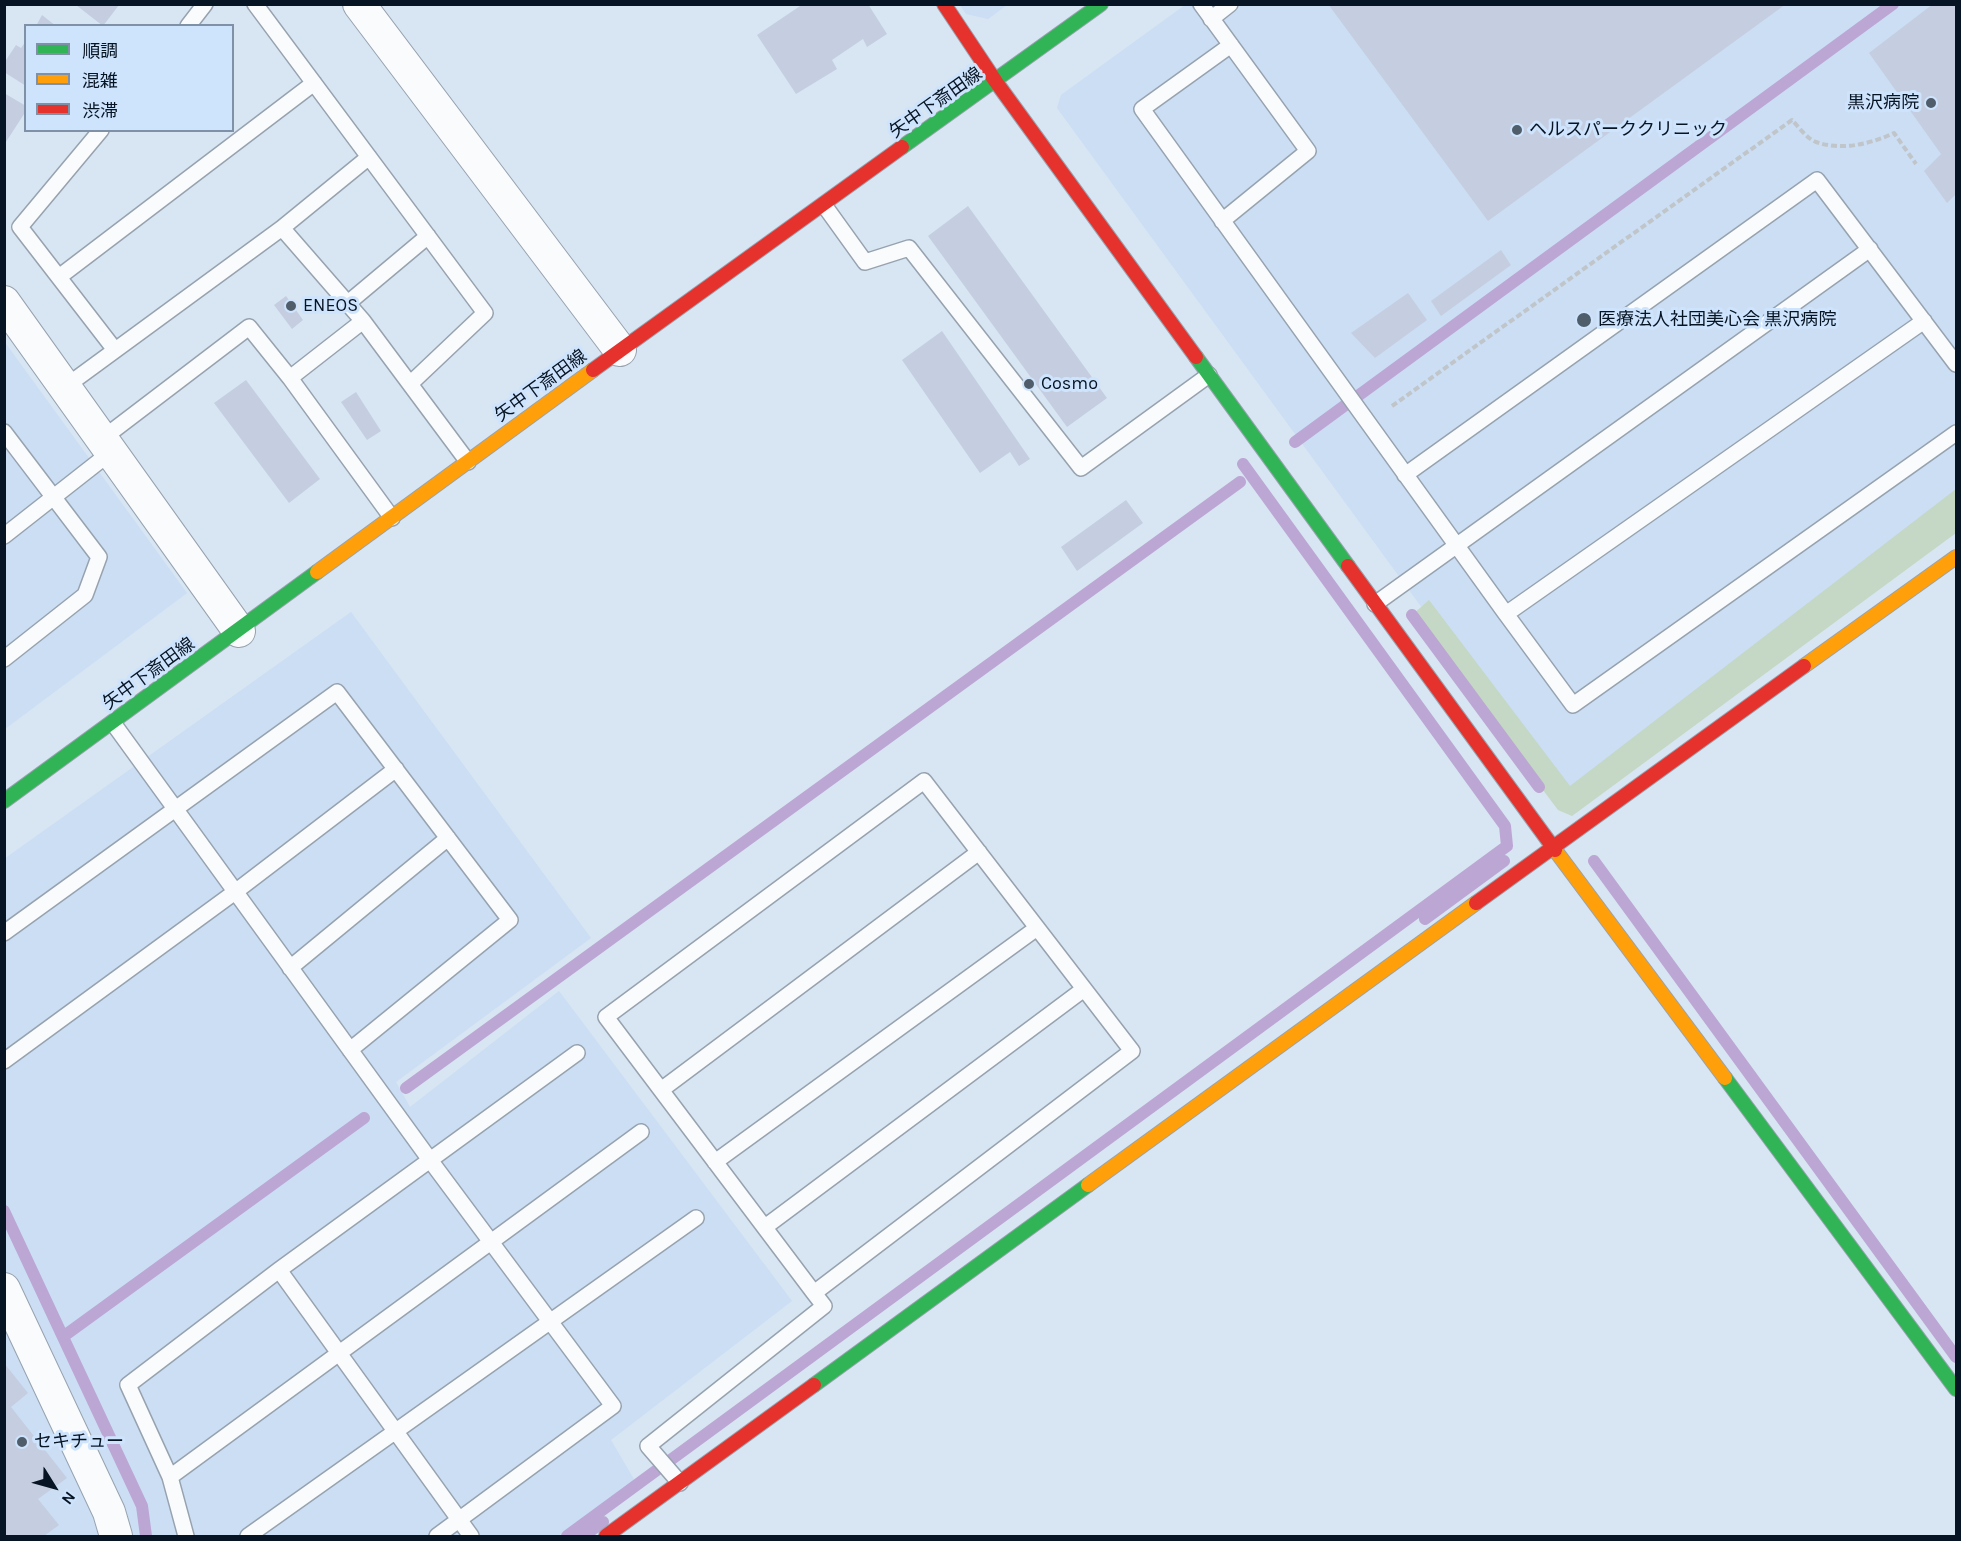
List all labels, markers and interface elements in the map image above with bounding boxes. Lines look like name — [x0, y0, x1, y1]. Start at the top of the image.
legend — [24, 24, 234, 132]
text: 順調 — [82, 40, 118, 62]
street label: 矢中下斎田線 — [886, 63, 986, 143]
text: 混雑 — [82, 70, 118, 92]
place label: 黒沢病院 — [1847, 92, 1919, 114]
marker: 黒沢病院 — [1924, 96, 1938, 110]
text: 渋滞 — [82, 100, 118, 122]
place label: ヘルスパーククリニック — [1529, 119, 1727, 141]
marker: ヘルスパーククリニック — [1510, 123, 1524, 137]
place label: ENEOS — [303, 295, 358, 317]
marker: ENEOS — [284, 299, 298, 313]
place label: 医療法人社団美心会 黒沢病院 — [1598, 309, 1836, 331]
marker: 医療法人社団美心会 黒沢病院 — [1575, 311, 1593, 329]
street label: 矢中下斎田線 — [491, 346, 591, 426]
place label: Cosmo — [1041, 373, 1098, 395]
marker: Cosmo — [1022, 377, 1036, 391]
street label: 矢中下斎田線 — [99, 634, 199, 714]
place label: セキチュー — [34, 1431, 124, 1453]
marker: セキチュー — [15, 1435, 29, 1449]
north arrow — [24, 1457, 84, 1517]
text: N — [58, 1488, 80, 1508]

